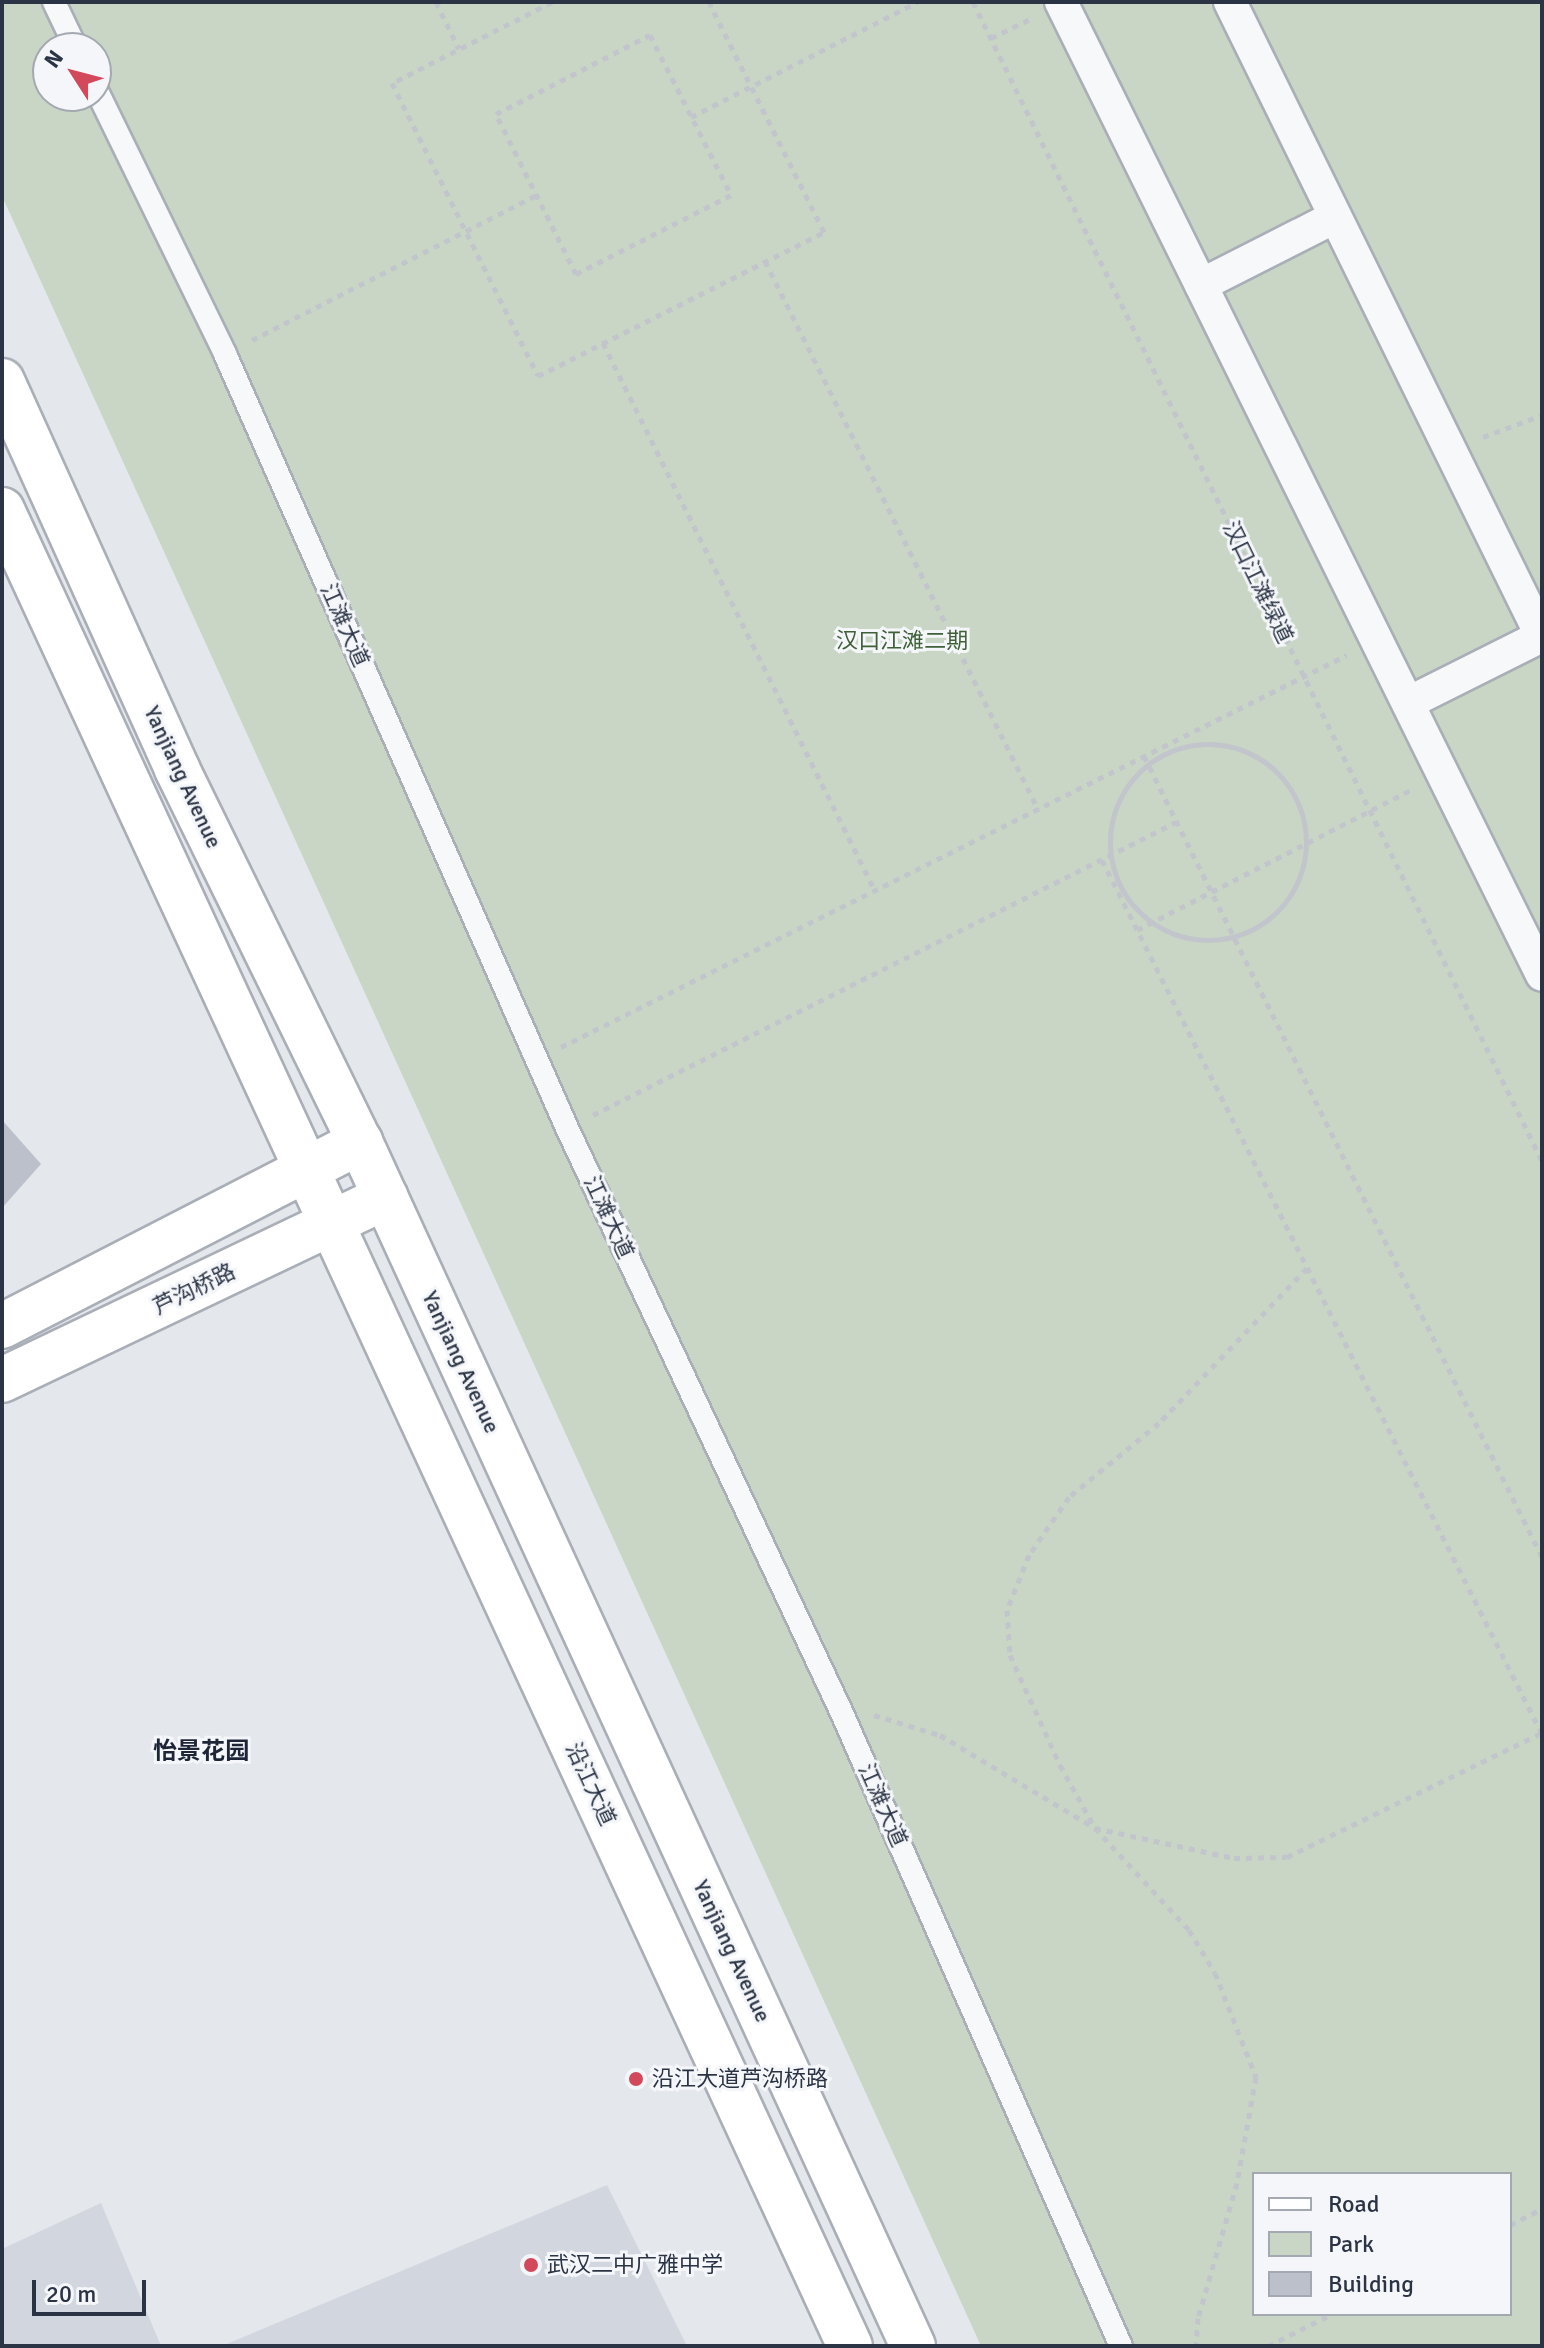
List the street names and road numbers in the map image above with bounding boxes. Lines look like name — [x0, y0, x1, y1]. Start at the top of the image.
street label: 汉口江滩绿道 — [1217, 517, 1299, 647]
street label: 江滩大道 — [315, 579, 375, 671]
street label: Yanjiang Avenue — [139, 702, 227, 852]
street label: 江滩大道 — [578, 1172, 640, 1262]
street label: 芦沟桥路 — [149, 1258, 239, 1320]
street label: Yanjiang Avenue — [417, 1287, 505, 1437]
street label: 沿江大道 — [560, 1739, 622, 1829]
street label: 江滩大道 — [853, 1759, 913, 1851]
street label: Yanjiang Avenue — [688, 1876, 776, 2026]

